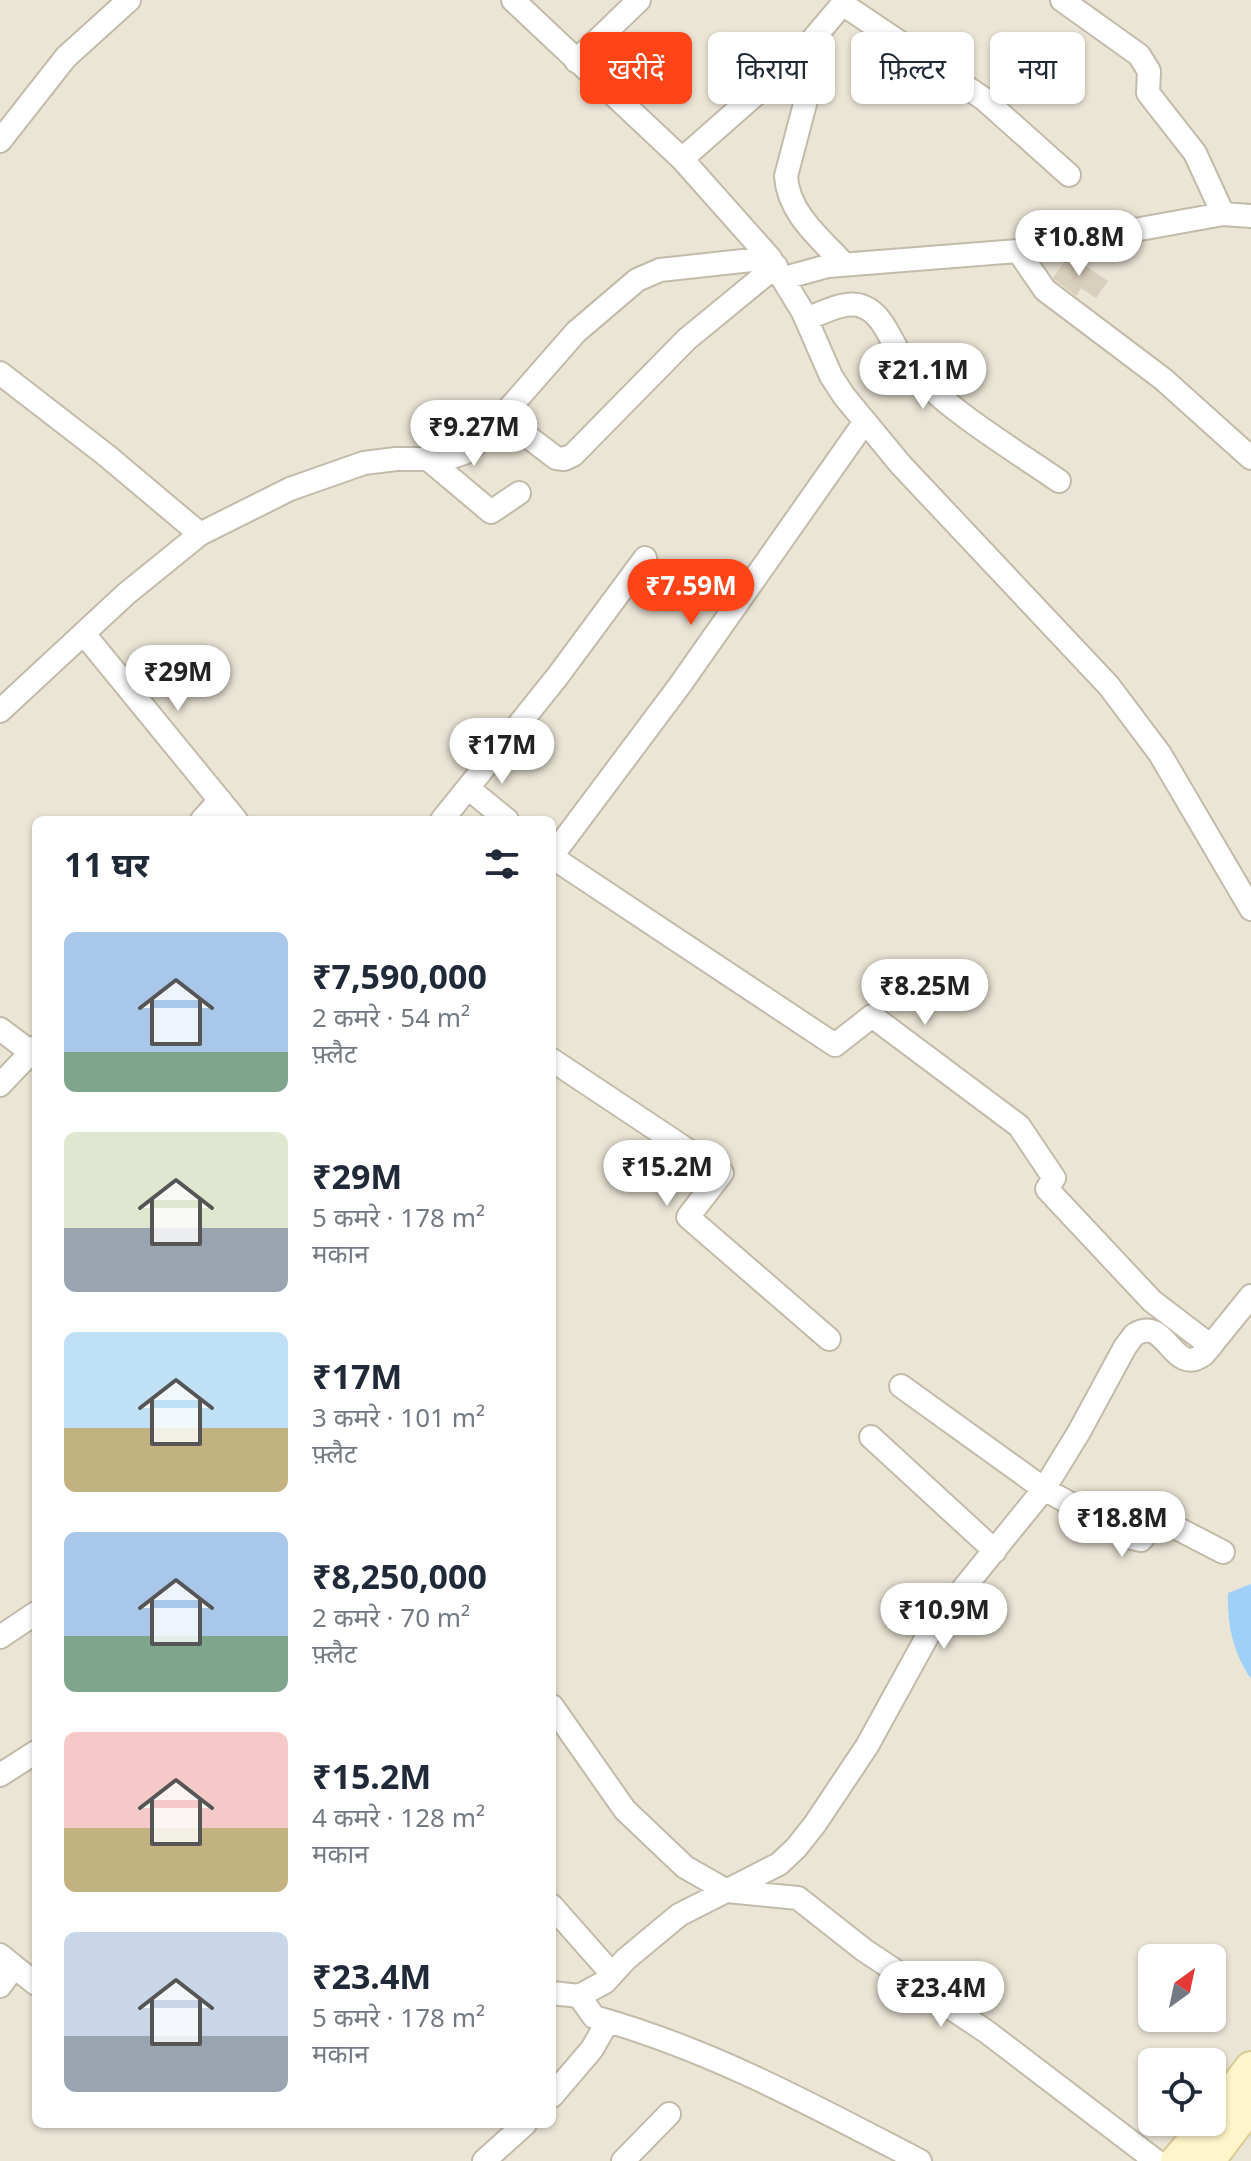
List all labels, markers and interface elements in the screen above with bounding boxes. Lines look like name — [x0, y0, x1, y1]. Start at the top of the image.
chip: खरीदें — [580, 32, 692, 104]
chip: किराया — [708, 32, 835, 104]
chip: फ़िल्टर — [851, 32, 974, 104]
chip: नया — [990, 32, 1085, 104]
pin: ₹10.8M — [1014, 210, 1144, 278]
text: ₹10.8M — [1033, 218, 1125, 254]
pin: ₹21.1M — [858, 343, 988, 411]
text: ₹21.1M — [877, 351, 969, 387]
pin: ₹9.27M — [409, 400, 539, 468]
text: ₹9.27M — [428, 408, 520, 444]
pin: ₹7.59M — [626, 559, 756, 627]
text: ₹7.59M — [645, 567, 737, 603]
pin: ₹29M — [131, 645, 225, 713]
text: ₹29M — [143, 653, 213, 689]
pin: ₹17M — [455, 718, 549, 786]
text: ₹17M — [467, 726, 537, 762]
text: 11 घर — [64, 841, 149, 887]
icon: filters — [480, 842, 524, 886]
text: ₹7,590,000 — [312, 953, 487, 999]
pin: ₹8.25M — [860, 959, 990, 1027]
icon: home — [128, 964, 224, 1060]
text: ₹8.25M — [879, 967, 971, 1003]
text: 2 कमरे · 54 m² — [312, 999, 470, 1035]
text: फ़्लैट — [312, 1035, 357, 1071]
pin: ₹15.2M — [602, 1140, 732, 1208]
text: ₹15.2M — [621, 1148, 713, 1184]
text: ₹29M — [312, 1153, 402, 1199]
icon: home — [128, 1164, 224, 1260]
text: 5 कमरे · 178 m² — [312, 1199, 485, 1235]
text: मकान — [312, 1235, 369, 1271]
text: ₹17M — [312, 1353, 402, 1399]
icon: home — [128, 1364, 224, 1460]
text: 3 कमरे · 101 m² — [312, 1399, 485, 1435]
text: फ़्लैट — [312, 1435, 357, 1471]
pin: ₹18.8M — [1057, 1491, 1187, 1559]
text: ₹18.8M — [1076, 1499, 1168, 1535]
text: ₹8,250,000 — [312, 1553, 487, 1599]
icon: home — [128, 1564, 224, 1660]
pin: ₹10.9M — [879, 1583, 1009, 1651]
text: ₹10.9M — [898, 1591, 990, 1627]
text: 2 कमरे · 70 m² — [312, 1599, 470, 1635]
text: फ़्लैट — [312, 1635, 357, 1671]
text: ₹15.2M — [312, 1753, 431, 1799]
icon: home — [128, 1764, 224, 1860]
text: 4 कमरे · 128 m² — [312, 1799, 485, 1835]
text: मकान — [312, 1835, 369, 1871]
north arrow — [1138, 1944, 1226, 2032]
map controls — [1138, 1944, 1226, 2136]
text: ₹23.4M — [312, 1953, 431, 1999]
pin: ₹23.4M — [876, 1961, 1006, 2029]
icon: home — [128, 1964, 224, 2060]
text: ₹23.4M — [895, 1969, 987, 2005]
text: 5 कमरे · 178 m² — [312, 1999, 485, 2035]
text: मकान — [312, 2035, 369, 2071]
button: locate — [1138, 2048, 1226, 2136]

